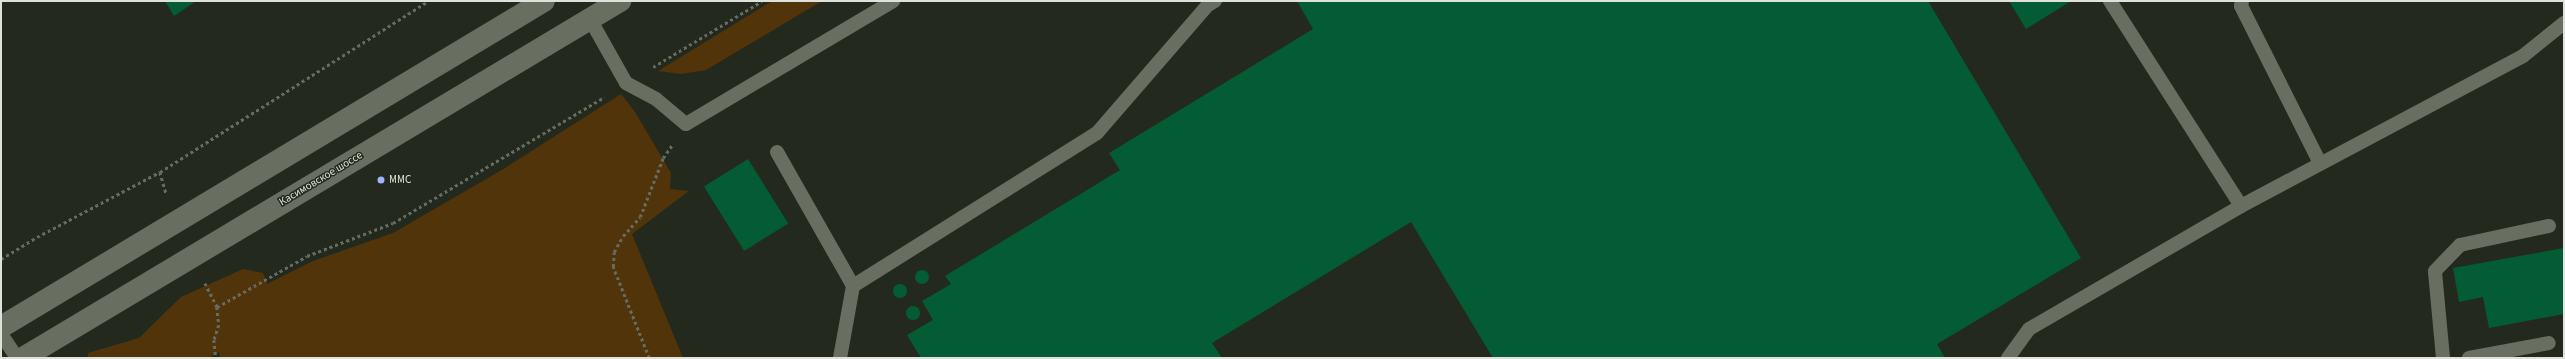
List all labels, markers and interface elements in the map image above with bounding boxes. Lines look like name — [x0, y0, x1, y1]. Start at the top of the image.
street label: Касимовское шоссе — [277, 149, 365, 209]
place label: ММС — [389, 173, 411, 187]
marker: ММС — [376, 175, 386, 185]

